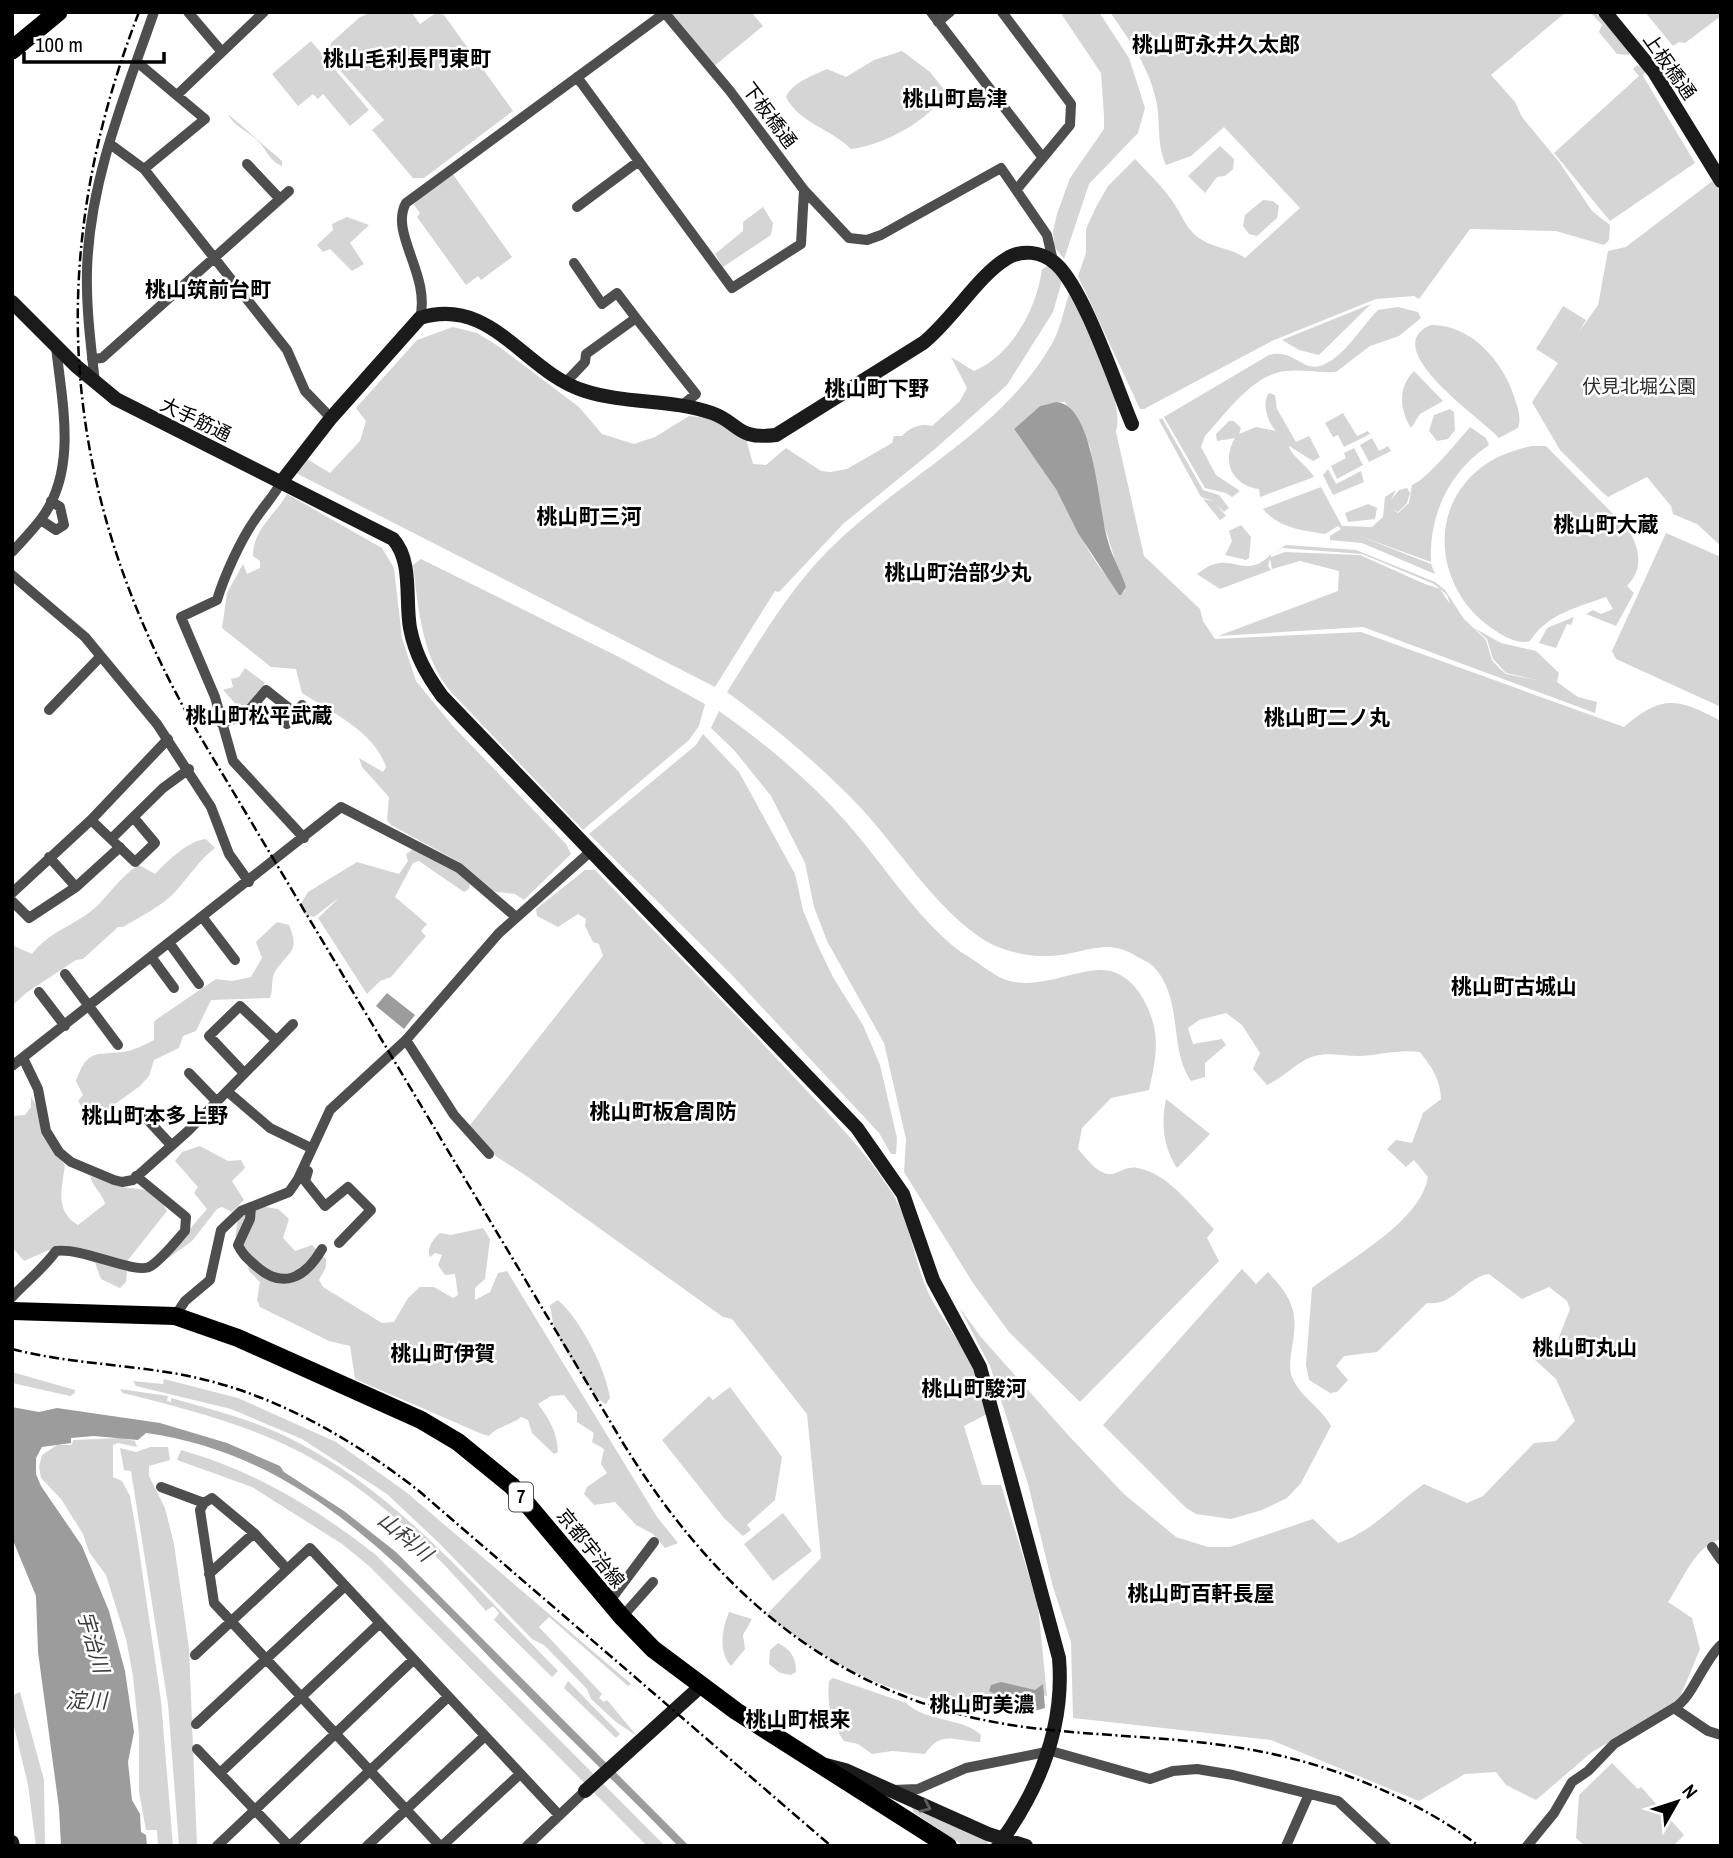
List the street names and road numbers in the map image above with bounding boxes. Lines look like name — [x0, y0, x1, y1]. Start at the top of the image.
street label: 上板橋通 — [1638, 27, 1702, 105]
street label: 下板橋通 — [737, 77, 803, 153]
street label: 大手筋通 — [156, 391, 236, 447]
road number: 7 — [509, 1482, 533, 1512]
street label: 京都宇治線 — [551, 1503, 631, 1593]

